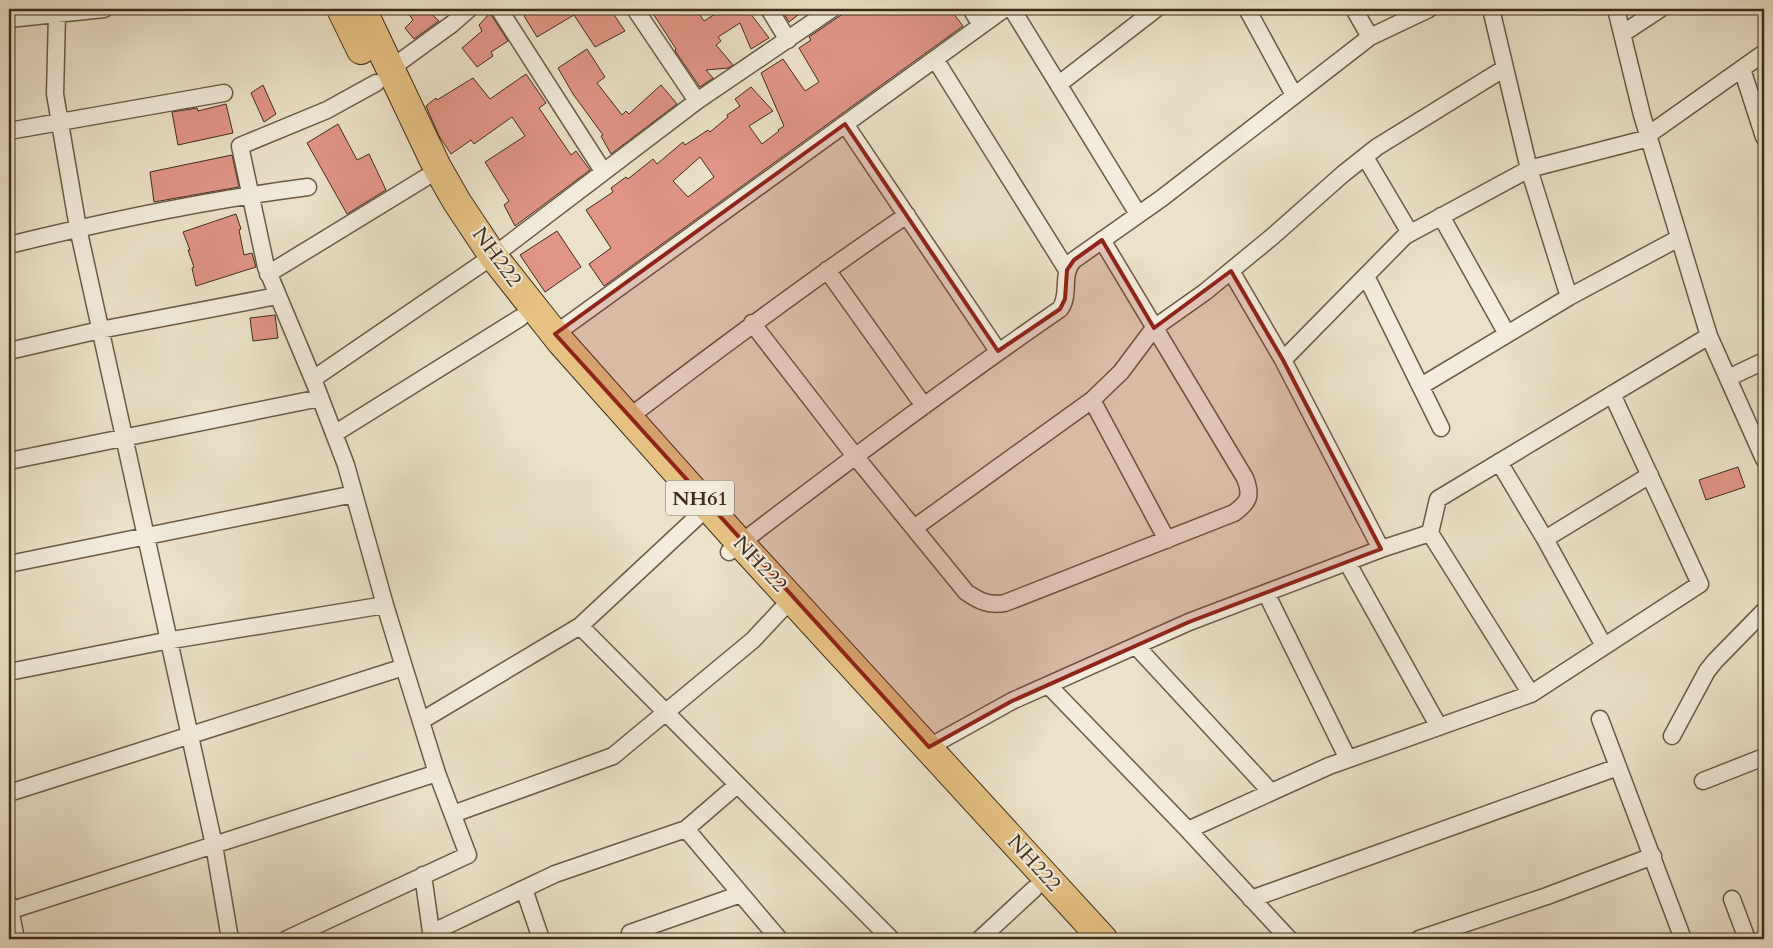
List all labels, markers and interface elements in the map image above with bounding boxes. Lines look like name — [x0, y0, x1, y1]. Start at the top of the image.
street label: NH222 — [465, 221, 529, 293]
road number: NH61 — [666, 480, 734, 516]
street label: NH222 — [726, 529, 794, 599]
street label: NH222 — [1001, 828, 1068, 898]

